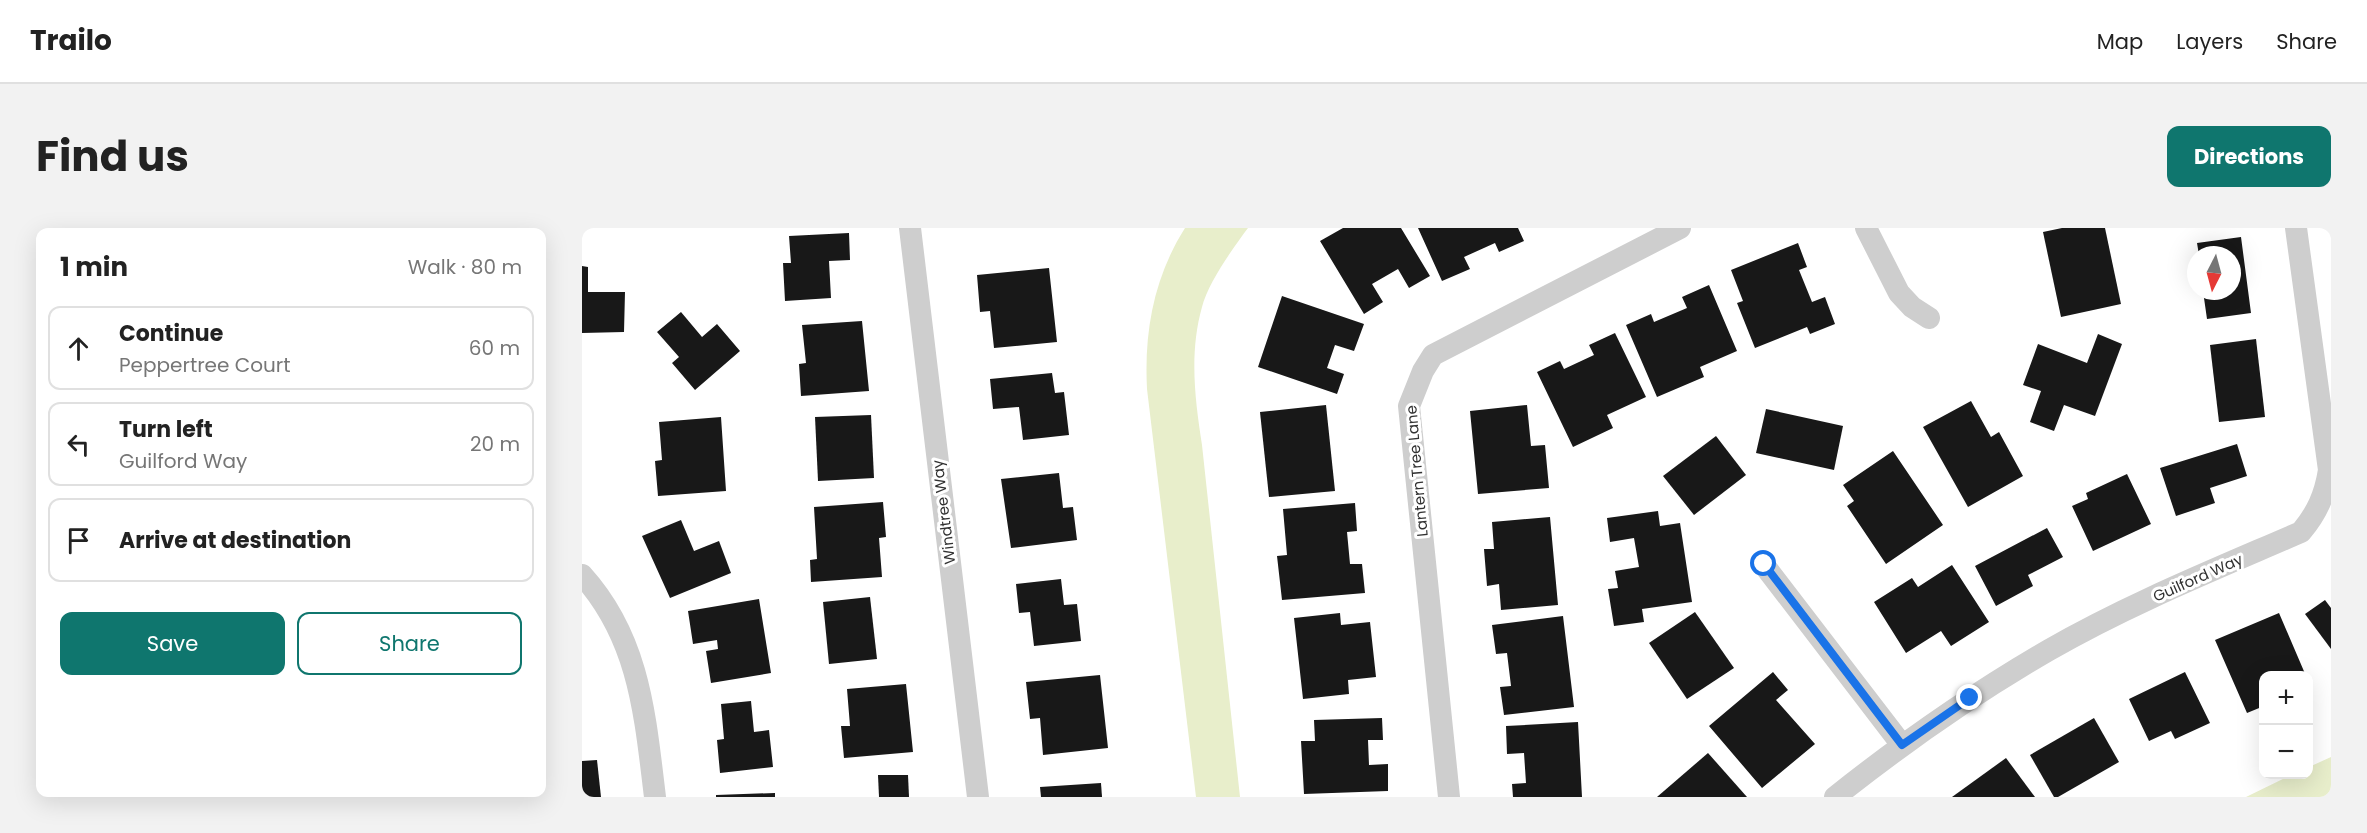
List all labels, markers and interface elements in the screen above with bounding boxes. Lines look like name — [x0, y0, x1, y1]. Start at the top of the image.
text: Trailo — [30, 21, 112, 60]
text: Map — [2097, 27, 2143, 56]
text: Layers — [2176, 27, 2243, 56]
text: Share — [2276, 27, 2337, 56]
button: Directions — [2167, 126, 2331, 187]
text: Find us — [36, 127, 189, 186]
north arrow — [2187, 246, 2241, 300]
text: 1 min — [60, 249, 128, 285]
text: Walk · 80 m — [408, 253, 522, 281]
text: Continue — [119, 318, 223, 349]
icon: ahead — [62, 332, 95, 365]
text: 60 m — [469, 334, 520, 362]
text: Peppertree Court — [119, 351, 291, 379]
street label: Lantern Tree Lane — [1400, 404, 1433, 538]
text: Turn left — [119, 414, 213, 445]
icon: left — [62, 428, 95, 461]
text: 20 m — [470, 430, 520, 458]
text: Guilford Way — [119, 447, 247, 475]
street label: Windtree Way — [927, 458, 960, 565]
icon: arrive — [62, 524, 95, 557]
text: Arrive at destination — [119, 525, 351, 556]
street label: Guilford Way — [2150, 548, 2246, 607]
route start — [1750, 550, 1776, 576]
button: Save — [60, 612, 285, 675]
button: Share — [297, 612, 522, 675]
map controls — [2259, 671, 2313, 779]
button: + — [2259, 671, 2313, 725]
route end — [1956, 684, 1982, 710]
button: − — [2259, 725, 2313, 779]

